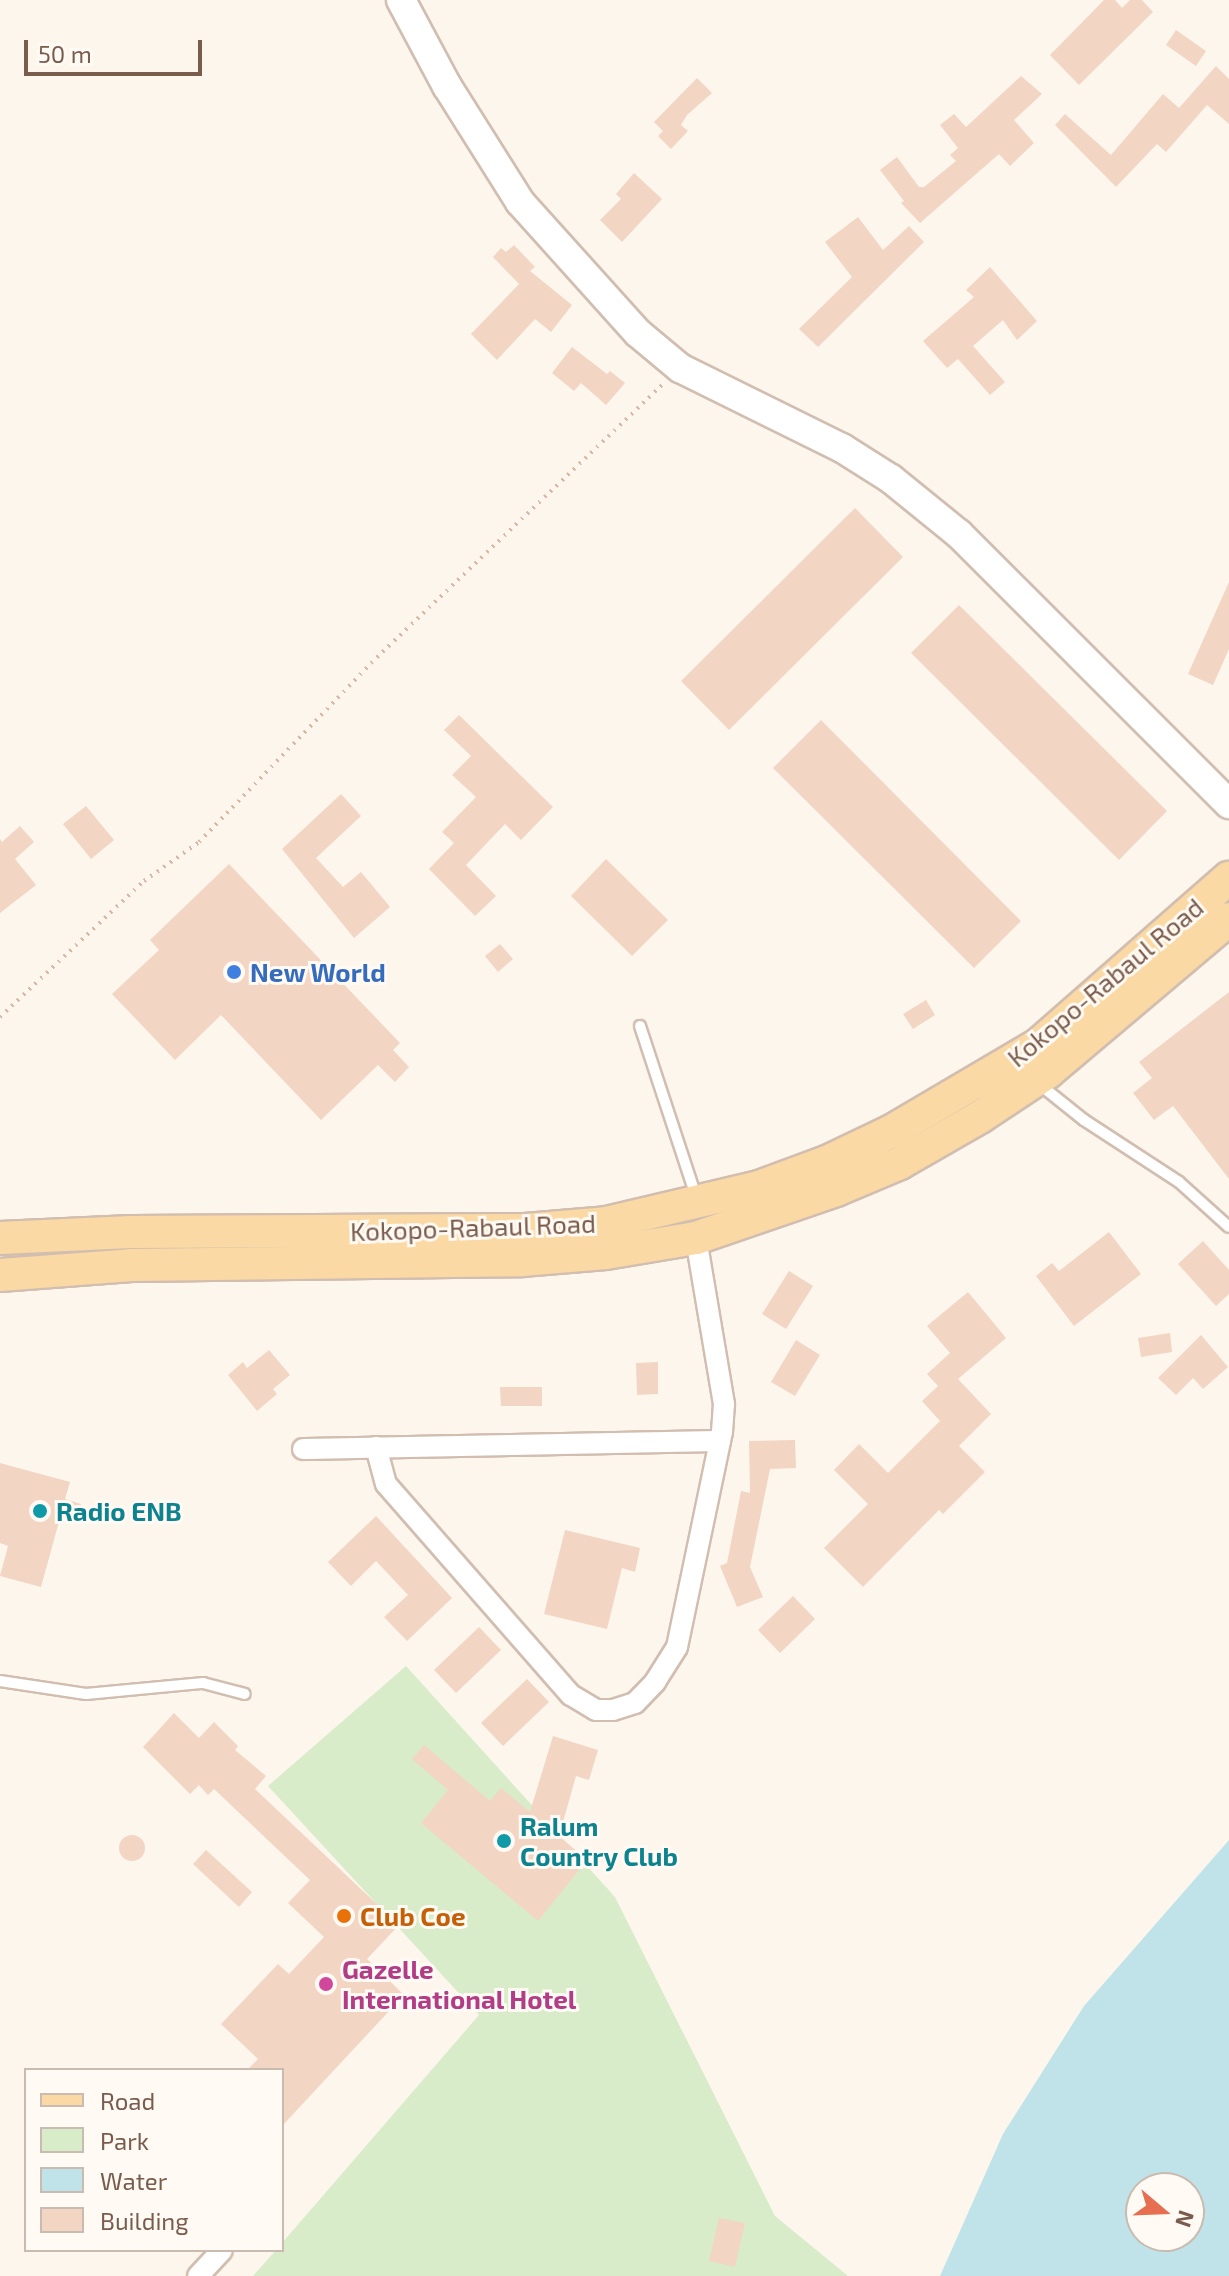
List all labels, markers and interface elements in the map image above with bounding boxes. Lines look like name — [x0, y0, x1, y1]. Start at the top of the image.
scale bar — [28, 24, 206, 74]
text: 50 m — [38, 39, 92, 68]
street label: Kokopo-Rabaul Road — [1001, 891, 1209, 1073]
place label: New World — [250, 956, 387, 988]
marker: New World — [225, 963, 243, 981]
street label: Kokopo-Rabaul Road — [349, 1207, 597, 1247]
place label: Radio ENB — [56, 1495, 182, 1527]
marker: Radio ENB — [31, 1502, 49, 1520]
place label: Ralum Country Club — [520, 1810, 678, 1872]
marker: Ralum Country Club — [495, 1832, 513, 1850]
place label: Club Coe — [360, 1900, 466, 1932]
marker: Club Coe — [335, 1907, 353, 1925]
place label: Gazelle International Hotel — [342, 1953, 577, 2014]
marker: Gazelle International Hotel — [317, 1975, 335, 1993]
legend — [24, 2068, 284, 2252]
text: Road — [100, 2086, 155, 2115]
text: Park — [100, 2126, 149, 2155]
text: Water — [100, 2166, 167, 2195]
north arrow — [1125, 2172, 1205, 2252]
text: Building — [100, 2206, 189, 2235]
text: N — [1171, 2207, 1201, 2231]

